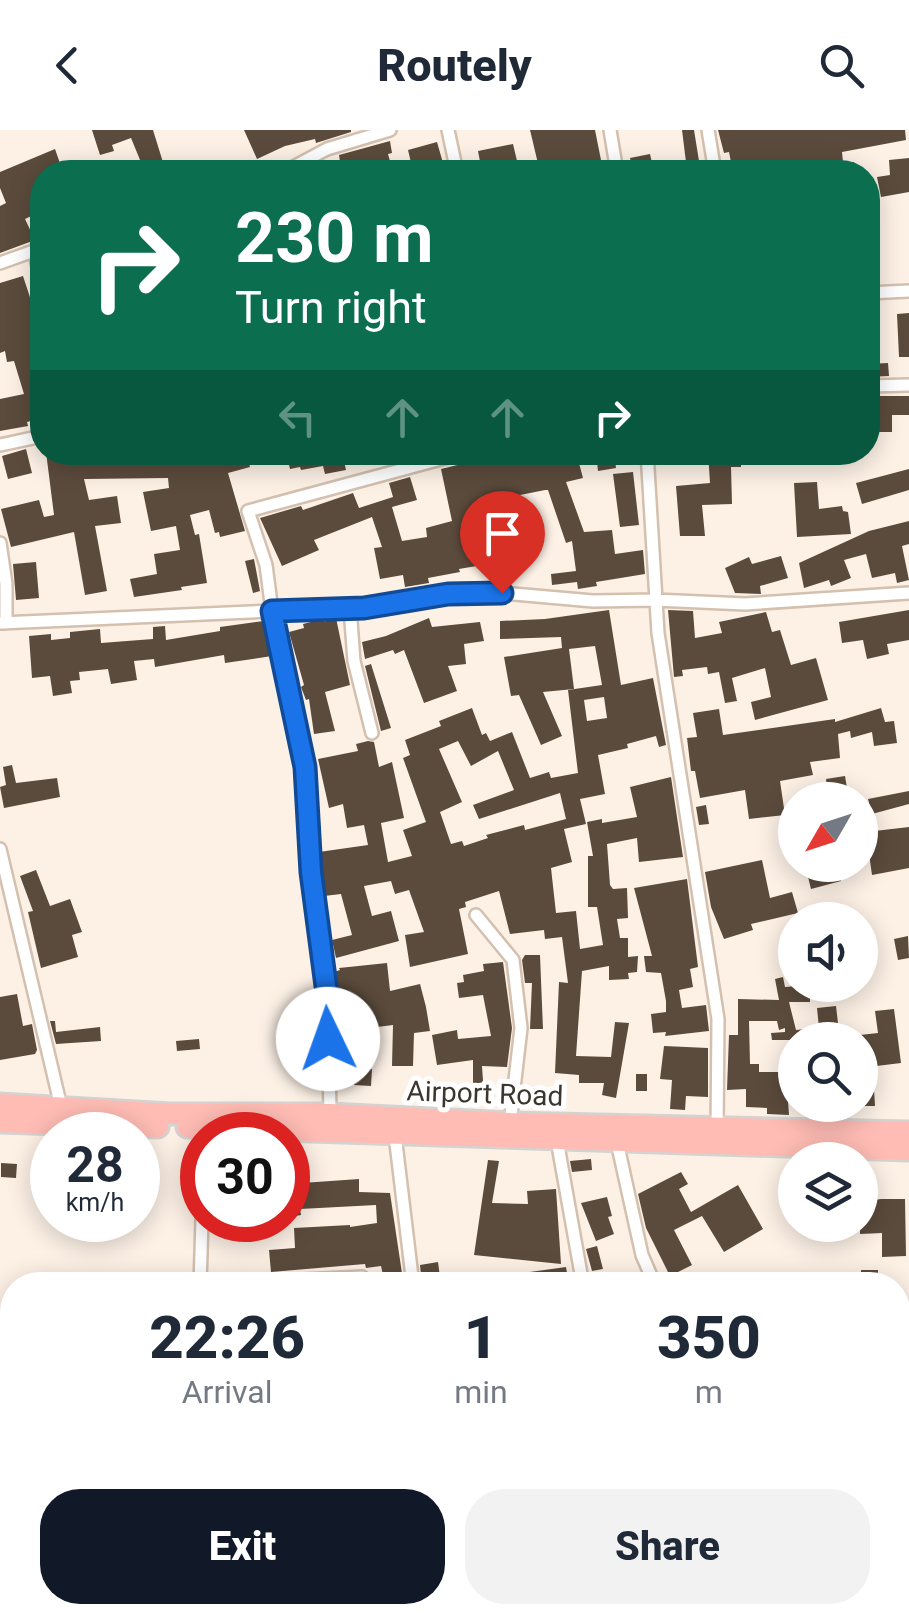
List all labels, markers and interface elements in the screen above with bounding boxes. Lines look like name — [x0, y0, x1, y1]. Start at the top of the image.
icon: back — [40, 38, 95, 93]
icon: search — [814, 38, 869, 93]
text: Routely — [377, 39, 532, 92]
text: 230 m — [235, 197, 434, 279]
icon: right — [70, 200, 200, 330]
text: Turn right — [235, 281, 427, 334]
icon: left — [270, 390, 325, 445]
icon: ahead — [375, 390, 430, 445]
icon: ahead — [480, 390, 535, 445]
icon: right — [585, 390, 640, 445]
pin — [460, 491, 545, 594]
icon: arrive — [475, 506, 530, 561]
north arrow — [778, 782, 878, 882]
map controls — [778, 782, 878, 1242]
button: sound — [778, 902, 878, 1002]
position arrow — [276, 987, 380, 1091]
button: search — [778, 1022, 878, 1122]
street label: Airport Road — [406, 1074, 564, 1113]
speed limit sign: 30 — [180, 1112, 310, 1242]
text: 28 — [66, 1136, 124, 1194]
button: layers — [778, 1142, 878, 1242]
text: km/h — [66, 1188, 124, 1217]
text: 22:26 — [149, 1302, 305, 1373]
text: 1 — [464, 1302, 498, 1373]
text: 350 — [657, 1302, 761, 1373]
text: Arrival — [182, 1373, 273, 1411]
text: min — [454, 1373, 508, 1411]
text: m — [695, 1373, 723, 1411]
button: Exit — [40, 1489, 445, 1604]
button: Share — [465, 1489, 870, 1604]

